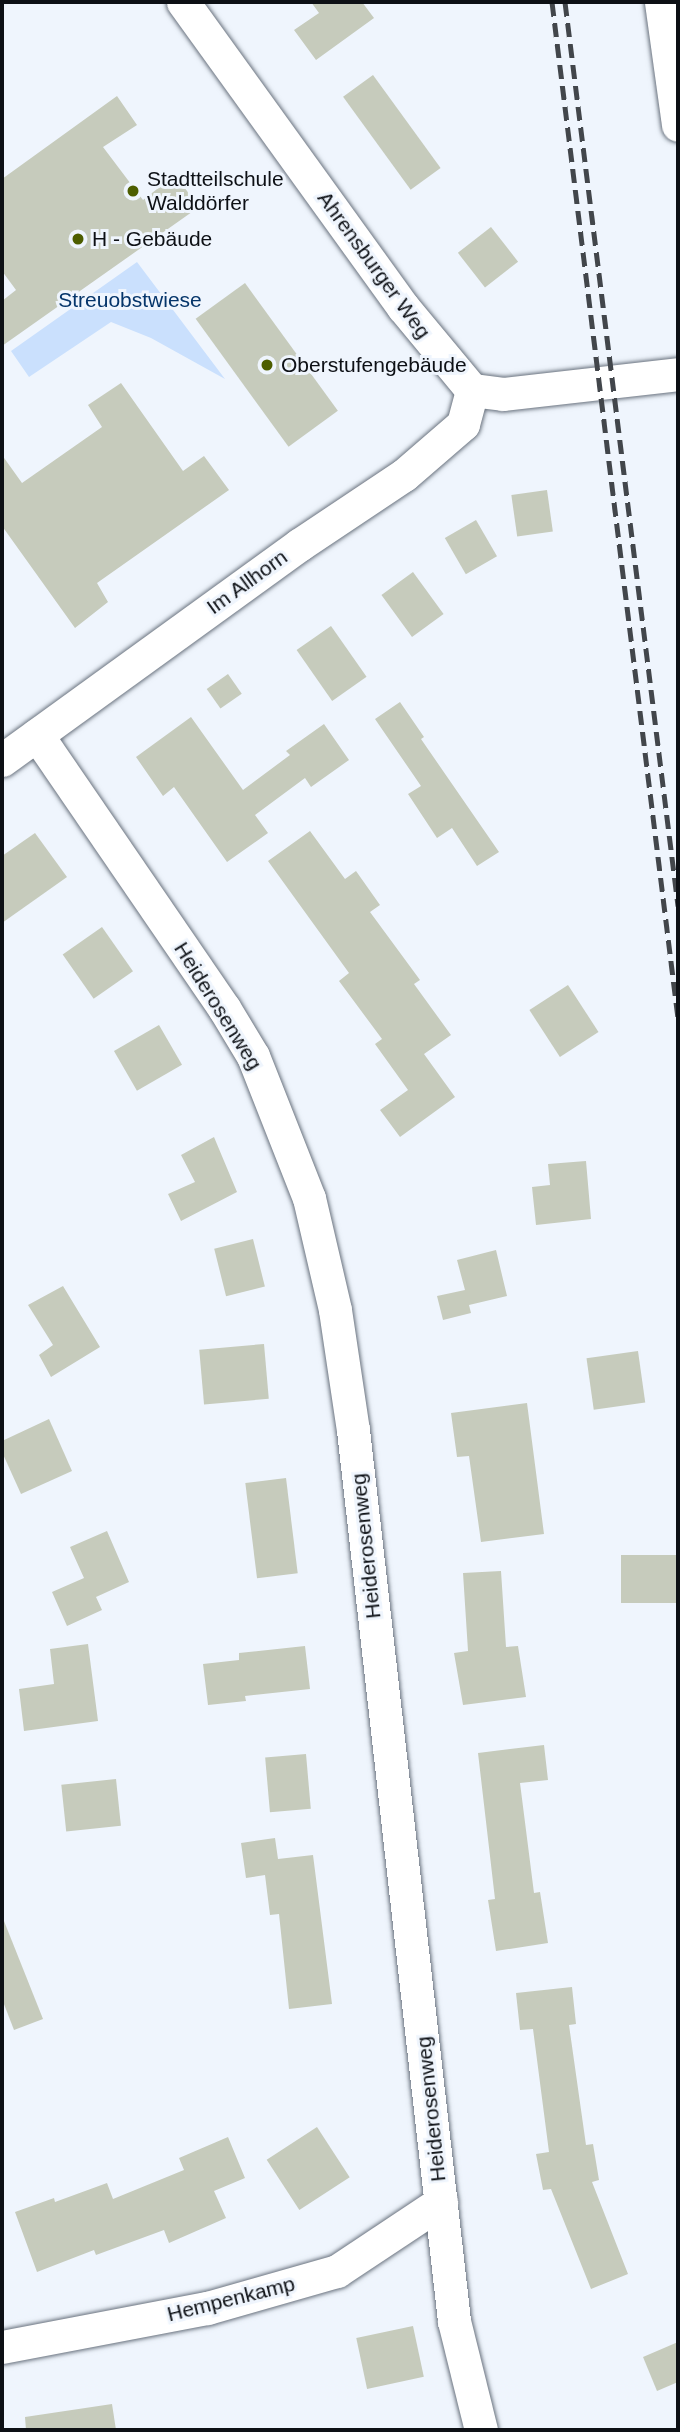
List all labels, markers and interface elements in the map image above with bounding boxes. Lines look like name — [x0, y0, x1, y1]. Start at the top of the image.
place label: Stadtteilschule Walddörfer — [147, 166, 284, 216]
marker: Stadtteilschule Walddörfer — [125, 183, 141, 199]
street label: Ahrensburger Weg — [312, 186, 436, 344]
place label: H - Gebäude — [92, 226, 212, 252]
marker: H - Gebäude — [70, 231, 86, 247]
park label: Streuobstwiese — [58, 287, 202, 313]
place label: Oberstufengebäude — [281, 352, 467, 378]
marker: Oberstufengebäude — [259, 357, 275, 373]
street label: Im Allhorn — [201, 544, 293, 620]
street label: Heiderosenweg — [169, 937, 267, 1075]
street label: Heiderosenweg — [346, 1472, 386, 1620]
street label: Heiderosenweg — [411, 2035, 451, 2183]
street label: Hempenkamp — [165, 2271, 297, 2327]

